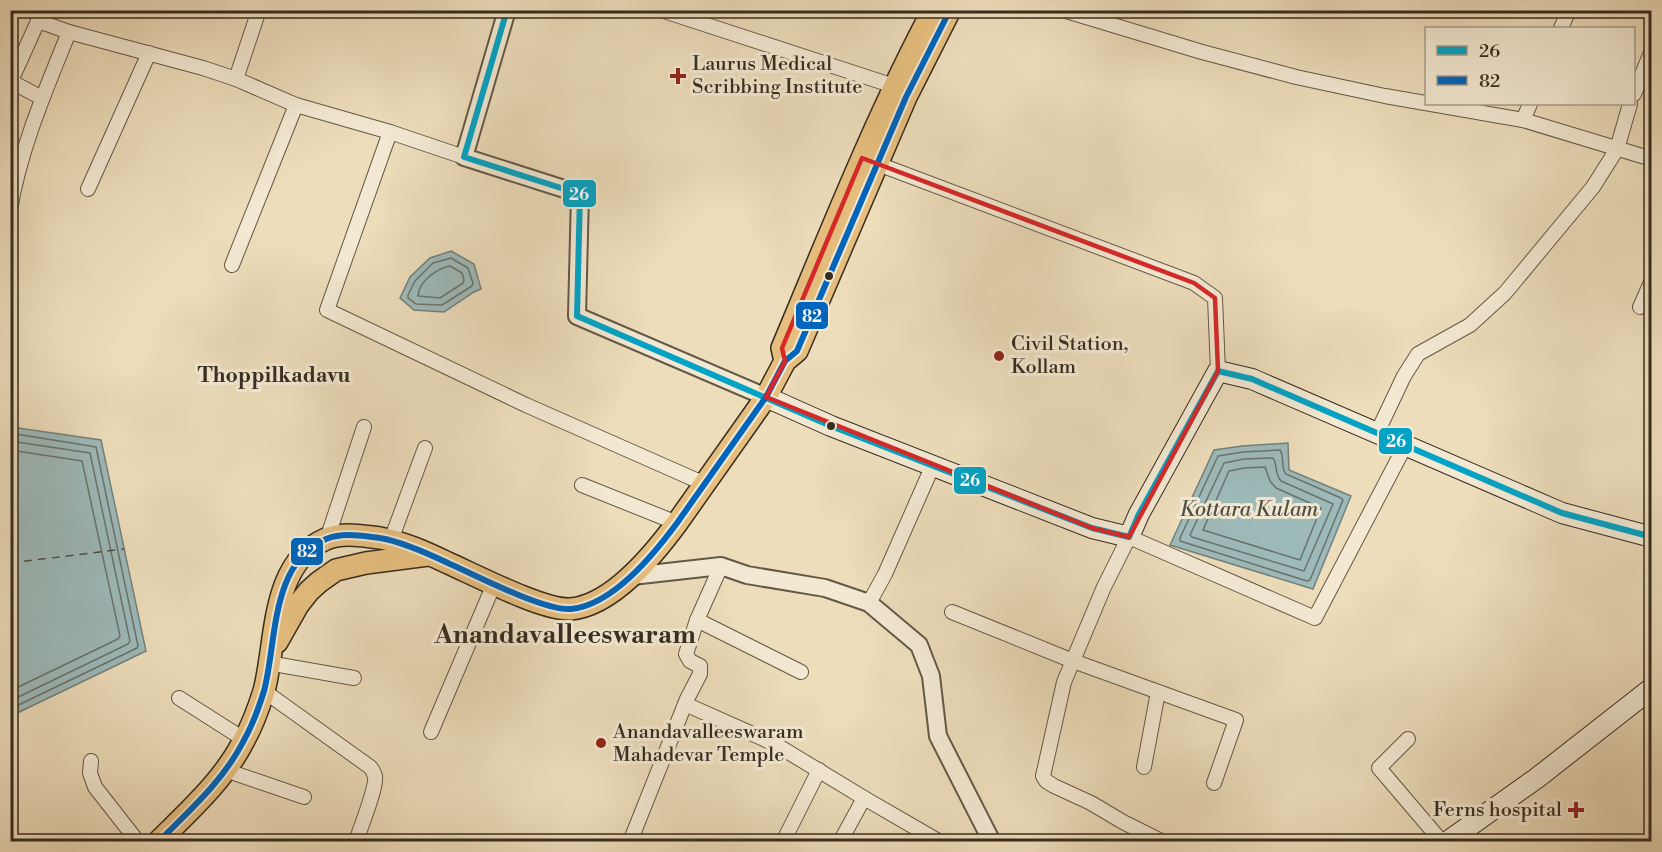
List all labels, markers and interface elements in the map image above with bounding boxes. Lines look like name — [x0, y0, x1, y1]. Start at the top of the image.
legend — [1425, 27, 1635, 105]
text: 26 — [1479, 40, 1500, 63]
place label: Laurus Medical Scribbing Institute — [692, 52, 862, 100]
marker: Laurus Medical Scribbing Institute — [669, 67, 687, 85]
text: 82 — [1479, 70, 1500, 93]
line badge: 26 — [562, 179, 597, 208]
text: 26 — [569, 185, 589, 205]
unlabelled marker — [823, 270, 835, 282]
line badge: 82 — [795, 301, 829, 330]
text: 82 — [802, 307, 822, 327]
place label: Civil Station, Kollam — [1011, 332, 1128, 380]
marker: Civil Station, Kollam — [992, 349, 1006, 363]
district label: Thoppilkadavu — [198, 363, 351, 389]
unlabelled marker — [825, 420, 837, 432]
line badge: 26 — [1378, 427, 1413, 455]
text: 26 — [1386, 432, 1406, 452]
line badge: 26 — [953, 466, 987, 495]
text: 26 — [960, 471, 980, 491]
water label: Kottara Kulam — [1180, 497, 1319, 523]
line badge: 82 — [290, 537, 324, 566]
text: 82 — [297, 542, 317, 562]
district label: Anandavalleeswaram — [433, 619, 696, 651]
place label: Anandavalleeswaram Mahadevar Temple — [612, 720, 804, 768]
marker: Anandavalleeswaram Mahadevar Temple — [594, 736, 608, 750]
place label: Ferns hospital — [1433, 798, 1562, 823]
marker: Ferns hospital — [1567, 801, 1585, 819]

